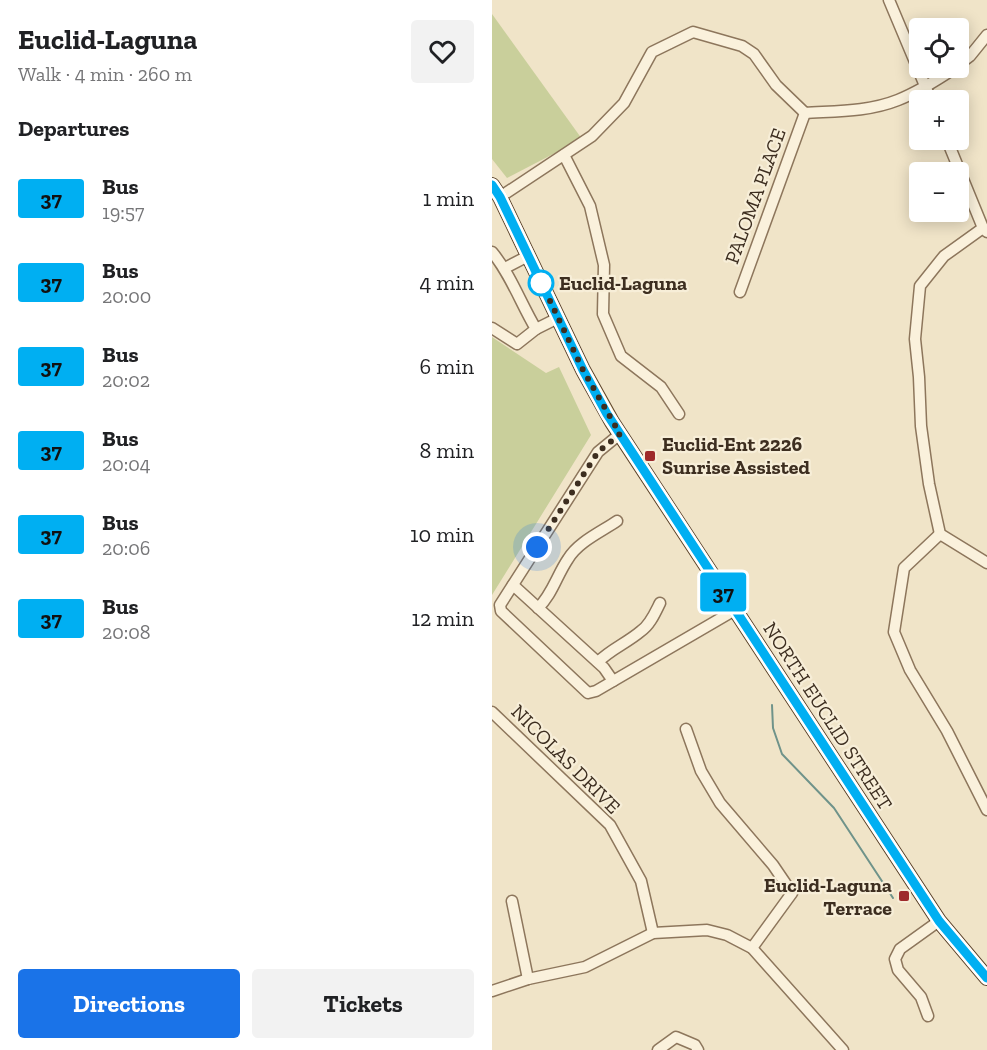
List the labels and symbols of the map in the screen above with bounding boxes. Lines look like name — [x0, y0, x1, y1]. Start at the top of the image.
street label: PALOMA PLACE — [719, 125, 791, 267]
marker: Euclid-Laguna — [528, 270, 554, 296]
place label: Euclid-Laguna — [559, 271, 687, 295]
place label: Euclid-Ent 2226 Sunrise Assisted — [662, 432, 810, 479]
marker: Euclid-Ent 2226 Sunrise Assisted — [643, 449, 657, 463]
your location — [522, 532, 552, 562]
line badge: 37 — [696, 572, 750, 612]
street label: NORTH EUCLID STREET — [758, 618, 898, 814]
street label: NICOLAS DRIVE — [506, 699, 626, 819]
place label: Euclid-Laguna Terrace — [764, 873, 892, 920]
marker: Euclid-Laguna Terrace — [897, 889, 911, 903]

